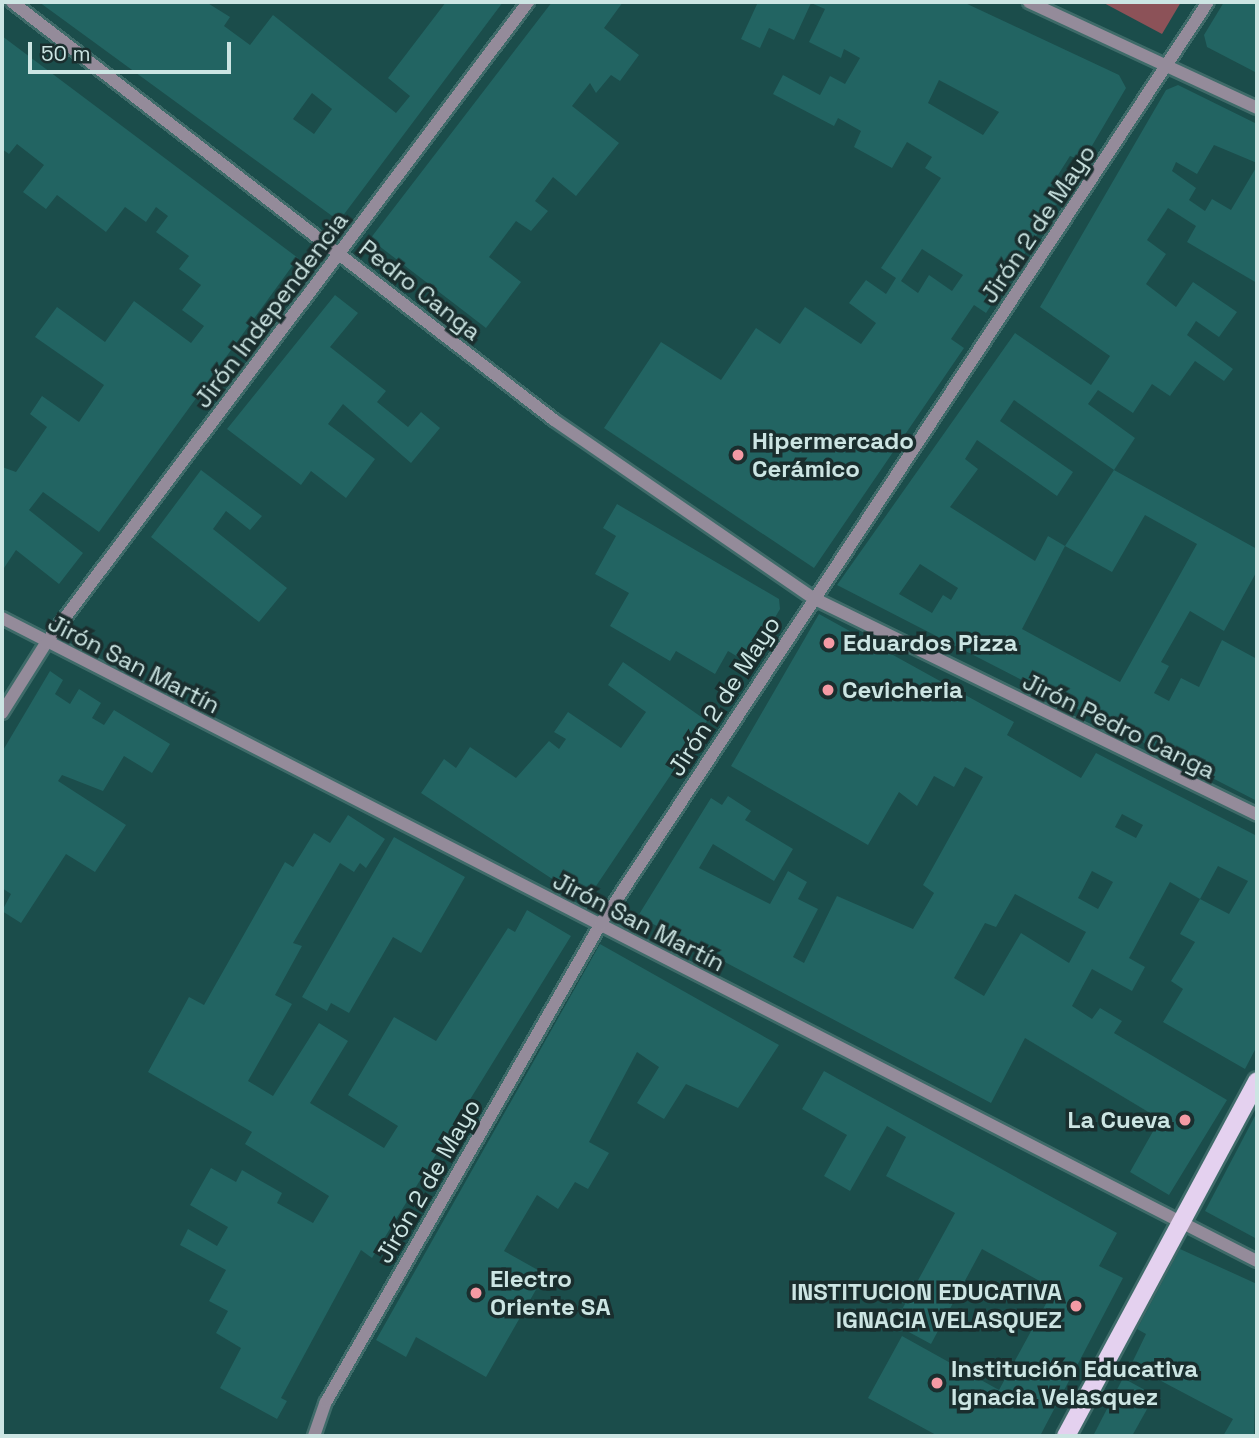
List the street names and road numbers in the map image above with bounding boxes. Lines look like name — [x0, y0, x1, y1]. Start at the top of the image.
street label: Jirón 2 de Mayo — [974, 139, 1102, 309]
street label: Jirón Independencia — [188, 207, 354, 413]
street label: Pedro Canga — [353, 234, 487, 346]
street label: Jirón San Martín — [43, 608, 225, 720]
street label: Jirón 2 de Mayo — [662, 611, 786, 781]
street label: Jirón Pedro Canga — [1018, 667, 1220, 785]
street label: Jirón San Martín — [548, 866, 730, 978]
street label: Jirón 2 de Mayo — [369, 1094, 487, 1268]

